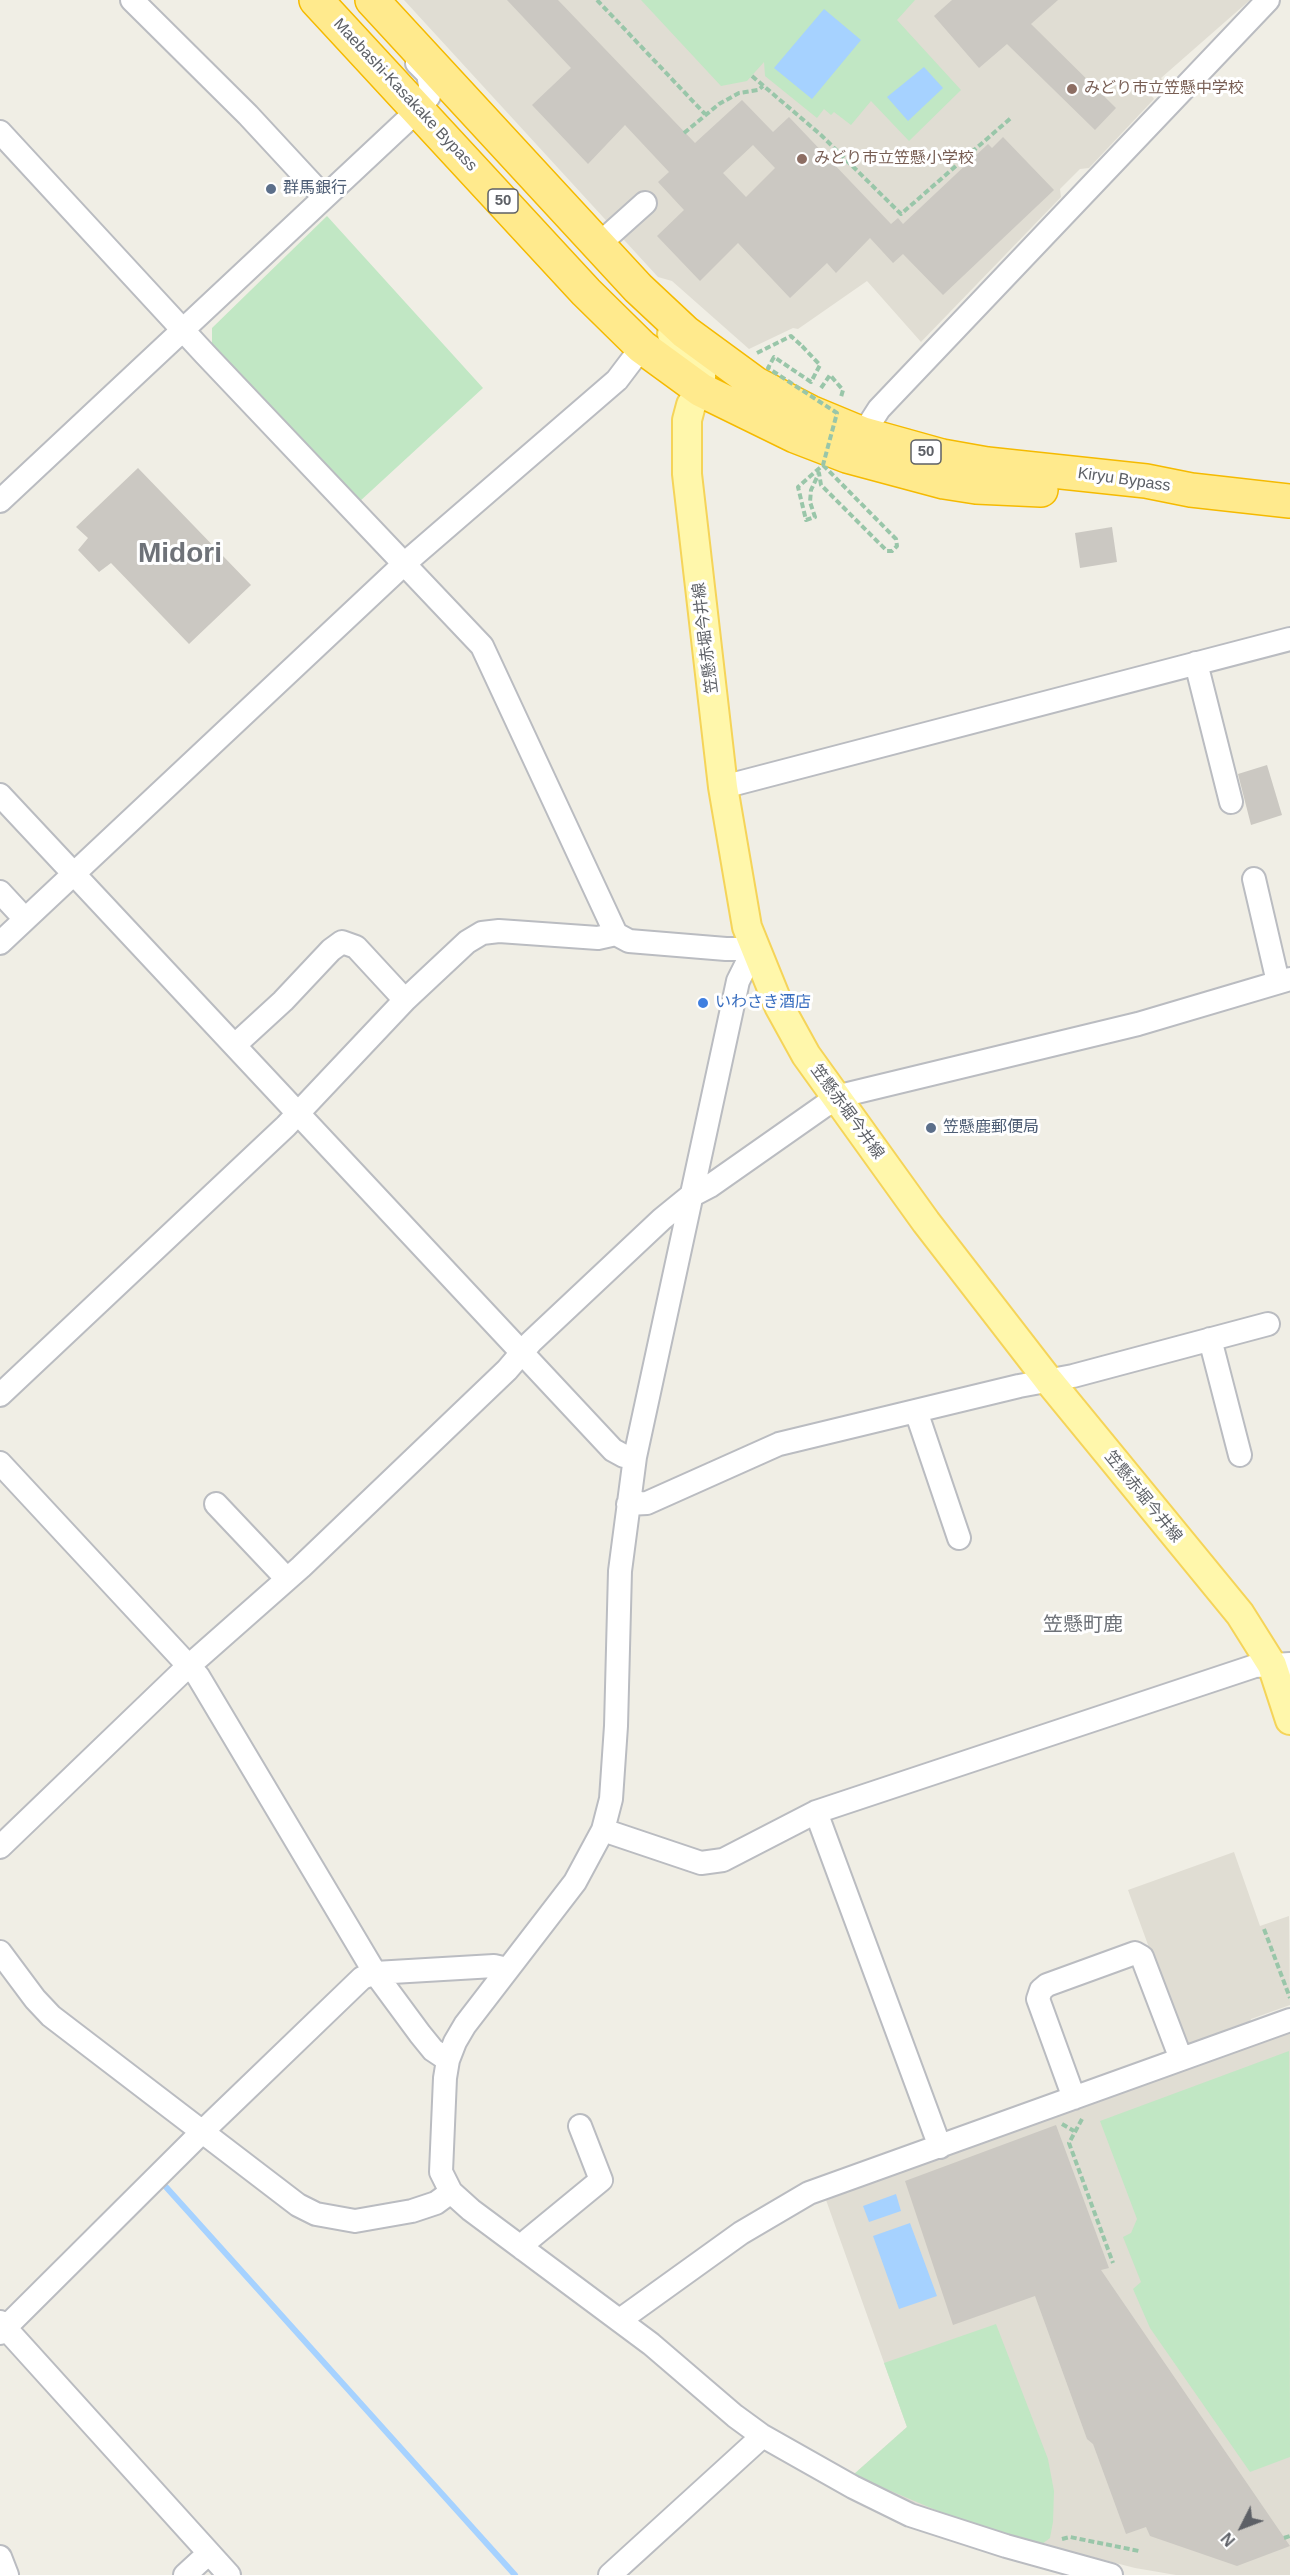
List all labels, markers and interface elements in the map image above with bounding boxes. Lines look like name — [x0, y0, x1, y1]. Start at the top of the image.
street label: Maebashi-Kasakake Bypass — [329, 15, 481, 175]
place label: みどり市立笠懸中学校 — [1084, 79, 1244, 99]
marker: みどり市立笠懸中学校 — [1065, 82, 1079, 96]
place label: みどり市立笠懸小学校 — [814, 149, 974, 169]
marker: みどり市立笠懸小学校 — [795, 152, 809, 166]
place label: 群馬銀行 — [283, 179, 347, 199]
marker: 群馬銀行 — [264, 182, 278, 196]
road number: 50 — [488, 189, 518, 213]
road number: 50 — [911, 440, 941, 464]
street label: Kiryu Bypass — [1076, 464, 1172, 496]
district label: Midori — [138, 537, 222, 571]
street label: 笠懸赤堀今井線 — [690, 581, 722, 695]
place label: いわさき酒店 — [715, 993, 811, 1013]
marker: いわさき酒店 — [696, 996, 710, 1010]
street label: 笠懸赤堀今井線 — [806, 1061, 888, 1163]
place label: 笠懸鹿郵便局 — [943, 1118, 1039, 1138]
marker: 笠懸鹿郵便局 — [924, 1121, 938, 1135]
street label: 笠懸赤堀今井線 — [1100, 1447, 1186, 1547]
district label: 笠懸町鹿 — [1043, 1613, 1123, 1637]
north arrow — [1212, 2497, 1272, 2557]
text: N — [1218, 2529, 1238, 2549]

